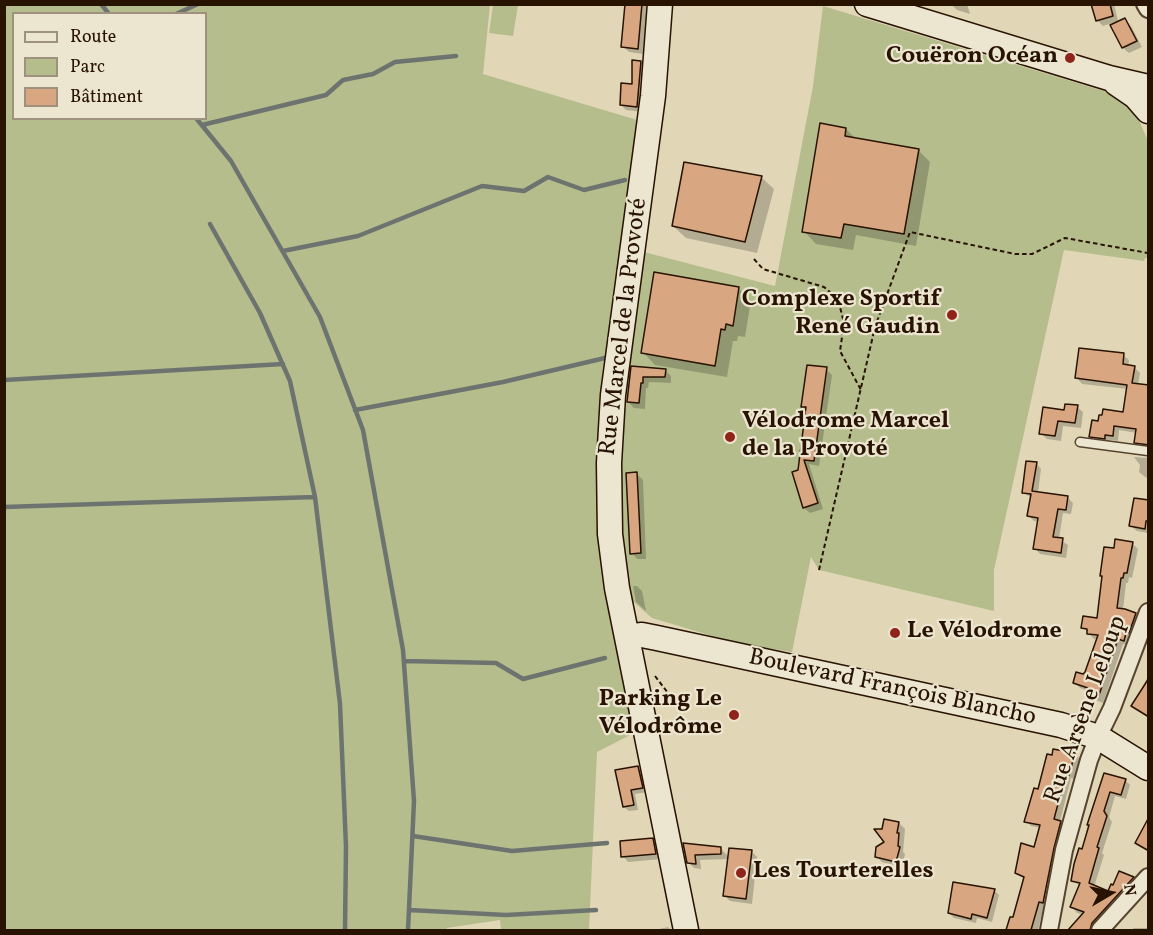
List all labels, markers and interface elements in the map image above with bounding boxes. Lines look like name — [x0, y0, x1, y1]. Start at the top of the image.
legend — [12, 12, 207, 120]
text: Route — [70, 25, 116, 50]
place label: Couëron Océan — [886, 44, 1058, 72]
marker: Couëron Océan — [1063, 51, 1077, 65]
text: Parc — [70, 55, 105, 80]
text: Bâtiment — [70, 85, 143, 110]
street label: Rue Marcel de la Provoté — [595, 196, 655, 458]
place label: Complexe Sportif René Gaudin — [742, 287, 940, 343]
marker: Complexe Sportif René Gaudin — [945, 308, 959, 322]
place label: Vélodrome Marcel de la Provoté — [742, 409, 949, 465]
marker: Vélodrome Marcel de la Provoté — [723, 430, 737, 444]
street label: Rue Arsène Leloup — [1040, 612, 1134, 808]
place label: Le Vélodrome — [907, 619, 1062, 647]
marker: Le Vélodrome — [888, 626, 902, 640]
street label: Boulevard François Blancho — [746, 644, 1038, 734]
place label: Parking Le Vélodrôme — [599, 687, 722, 743]
marker: Parking Le Vélodrôme — [727, 708, 741, 722]
place label: Les Tourterelles — [753, 859, 934, 887]
north arrow — [1081, 863, 1141, 923]
marker: Les Tourterelles — [734, 866, 748, 880]
text: N — [1117, 883, 1141, 898]

